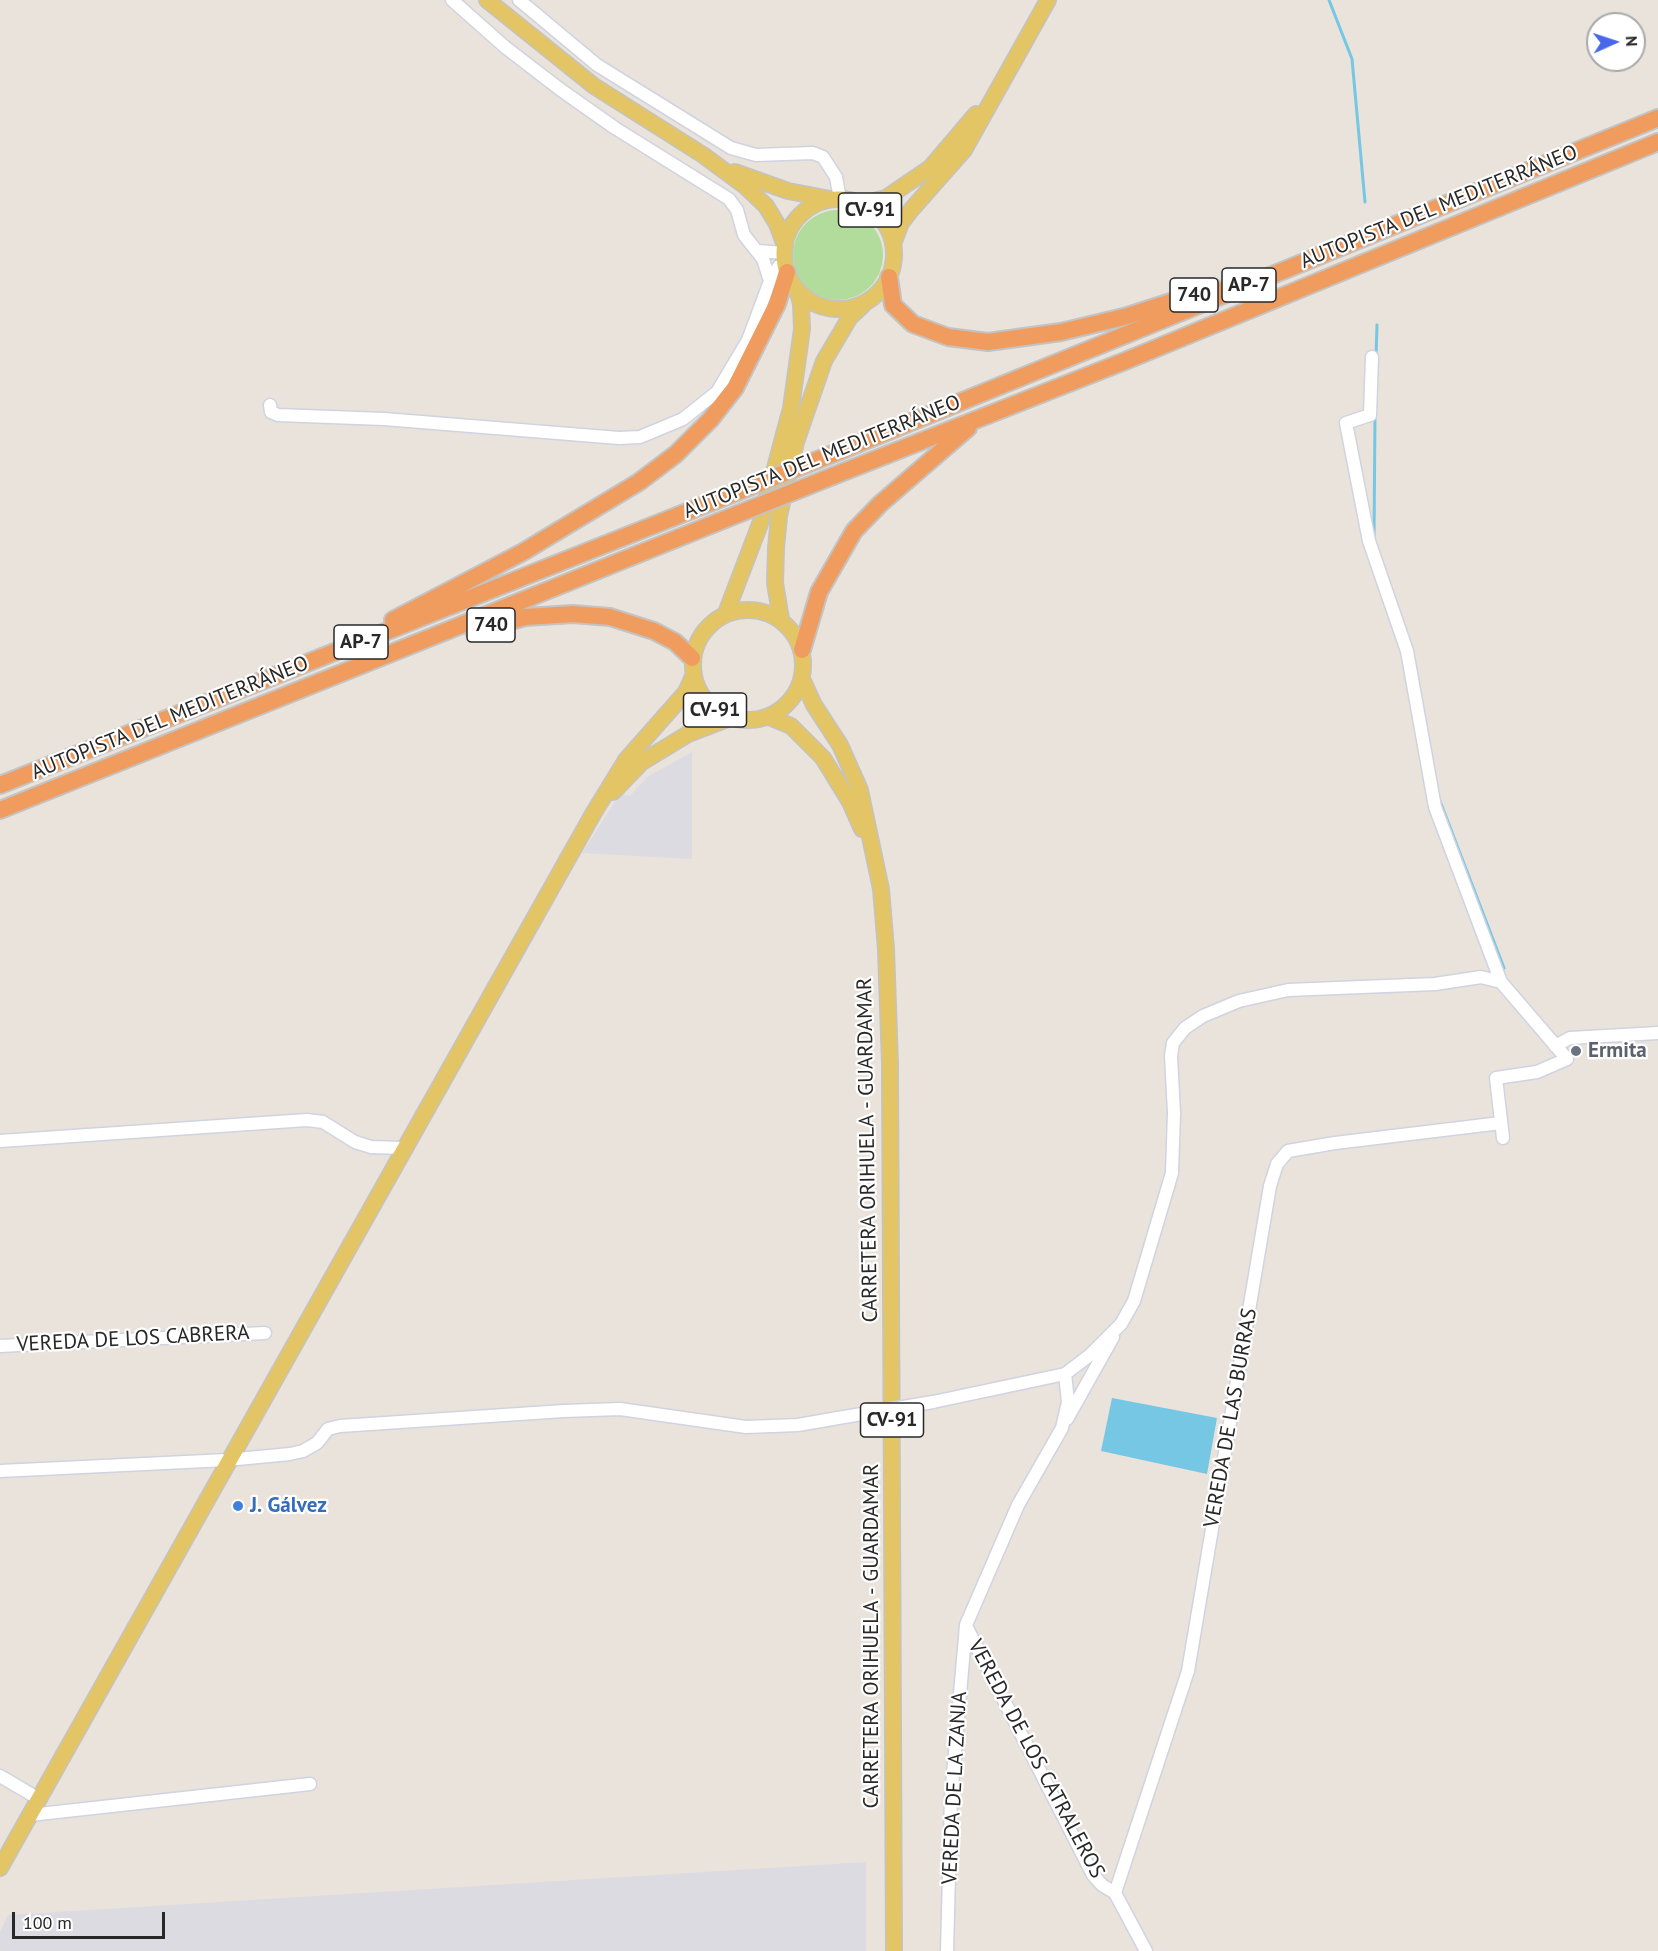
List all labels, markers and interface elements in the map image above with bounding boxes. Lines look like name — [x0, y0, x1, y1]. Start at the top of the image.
north arrow — [1586, 12, 1646, 72]
text: N — [1622, 35, 1642, 47]
street label: AUTOPISTA DEL MEDITERRÁNEO — [1297, 140, 1581, 274]
road number: CV-91 — [838, 193, 902, 227]
road number: AP-7 — [1222, 268, 1276, 302]
road number: 740 — [1170, 278, 1218, 312]
street label: AUTOPISTA DEL MEDITERRÁNEO — [680, 390, 964, 524]
road number: 740 — [467, 608, 515, 642]
road number: AP-7 — [334, 625, 388, 659]
street label: AUTOPISTA DEL MEDITERRÁNEO — [28, 651, 312, 785]
road number: CV-91 — [684, 693, 746, 727]
street label: CARRETERA ORIHUELA - GUARDAMAR — [852, 977, 884, 1323]
place label: Ermita — [1588, 1038, 1647, 1064]
marker: Ermita — [1569, 1044, 1583, 1058]
street label: VEREDA DE LAS BURRAS — [1199, 1306, 1263, 1530]
street label: VEREDA DE LOS CABRERA — [16, 1320, 250, 1358]
road number: CV-91 — [860, 1403, 924, 1437]
street label: CARRETERA ORIHUELA - GUARDAMAR — [859, 1464, 885, 1808]
place label: J. Gálvez — [250, 1493, 327, 1519]
marker: J. Gálvez — [231, 1499, 245, 1513]
street label: VEREDA DE LOS CATRALEROS — [962, 1635, 1110, 1883]
street label: VEREDA DE LA ZANJA — [937, 1691, 973, 1885]
scale bar — [15, 1900, 168, 1938]
text: 100 m — [23, 1911, 72, 1934]

